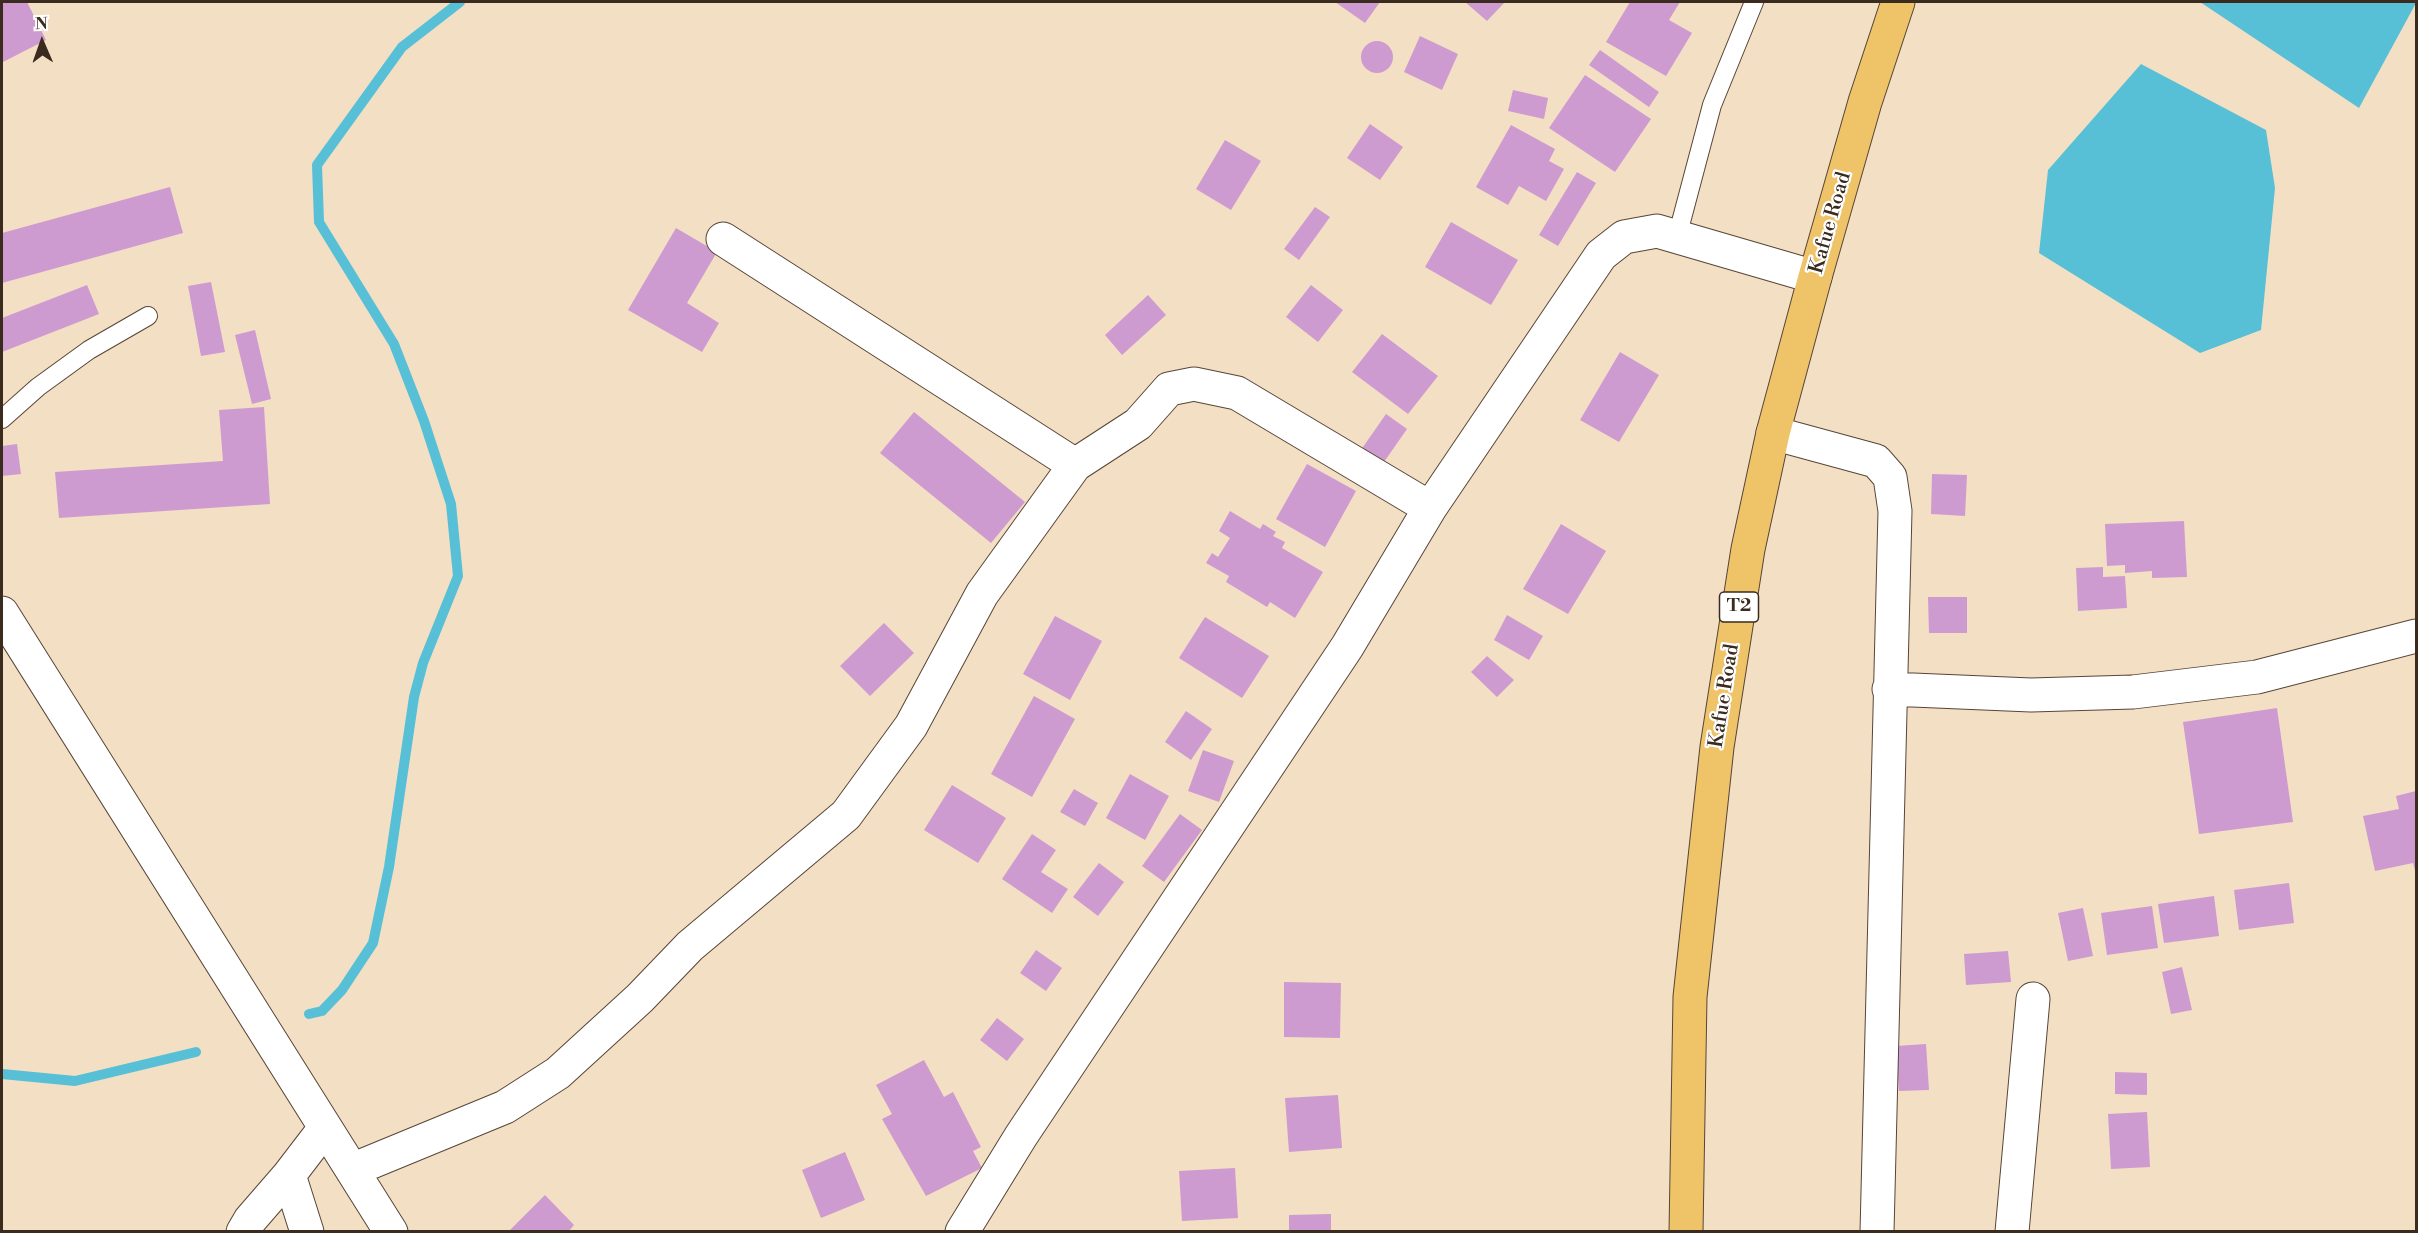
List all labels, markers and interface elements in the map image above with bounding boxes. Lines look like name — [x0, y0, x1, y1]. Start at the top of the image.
north arrow — [12, 12, 72, 72]
text: N — [35, 14, 48, 34]
street label: Kafue Road — [1805, 169, 1857, 277]
road number: T2 — [1720, 592, 1758, 622]
street label: Kafue Road — [1705, 642, 1745, 750]

